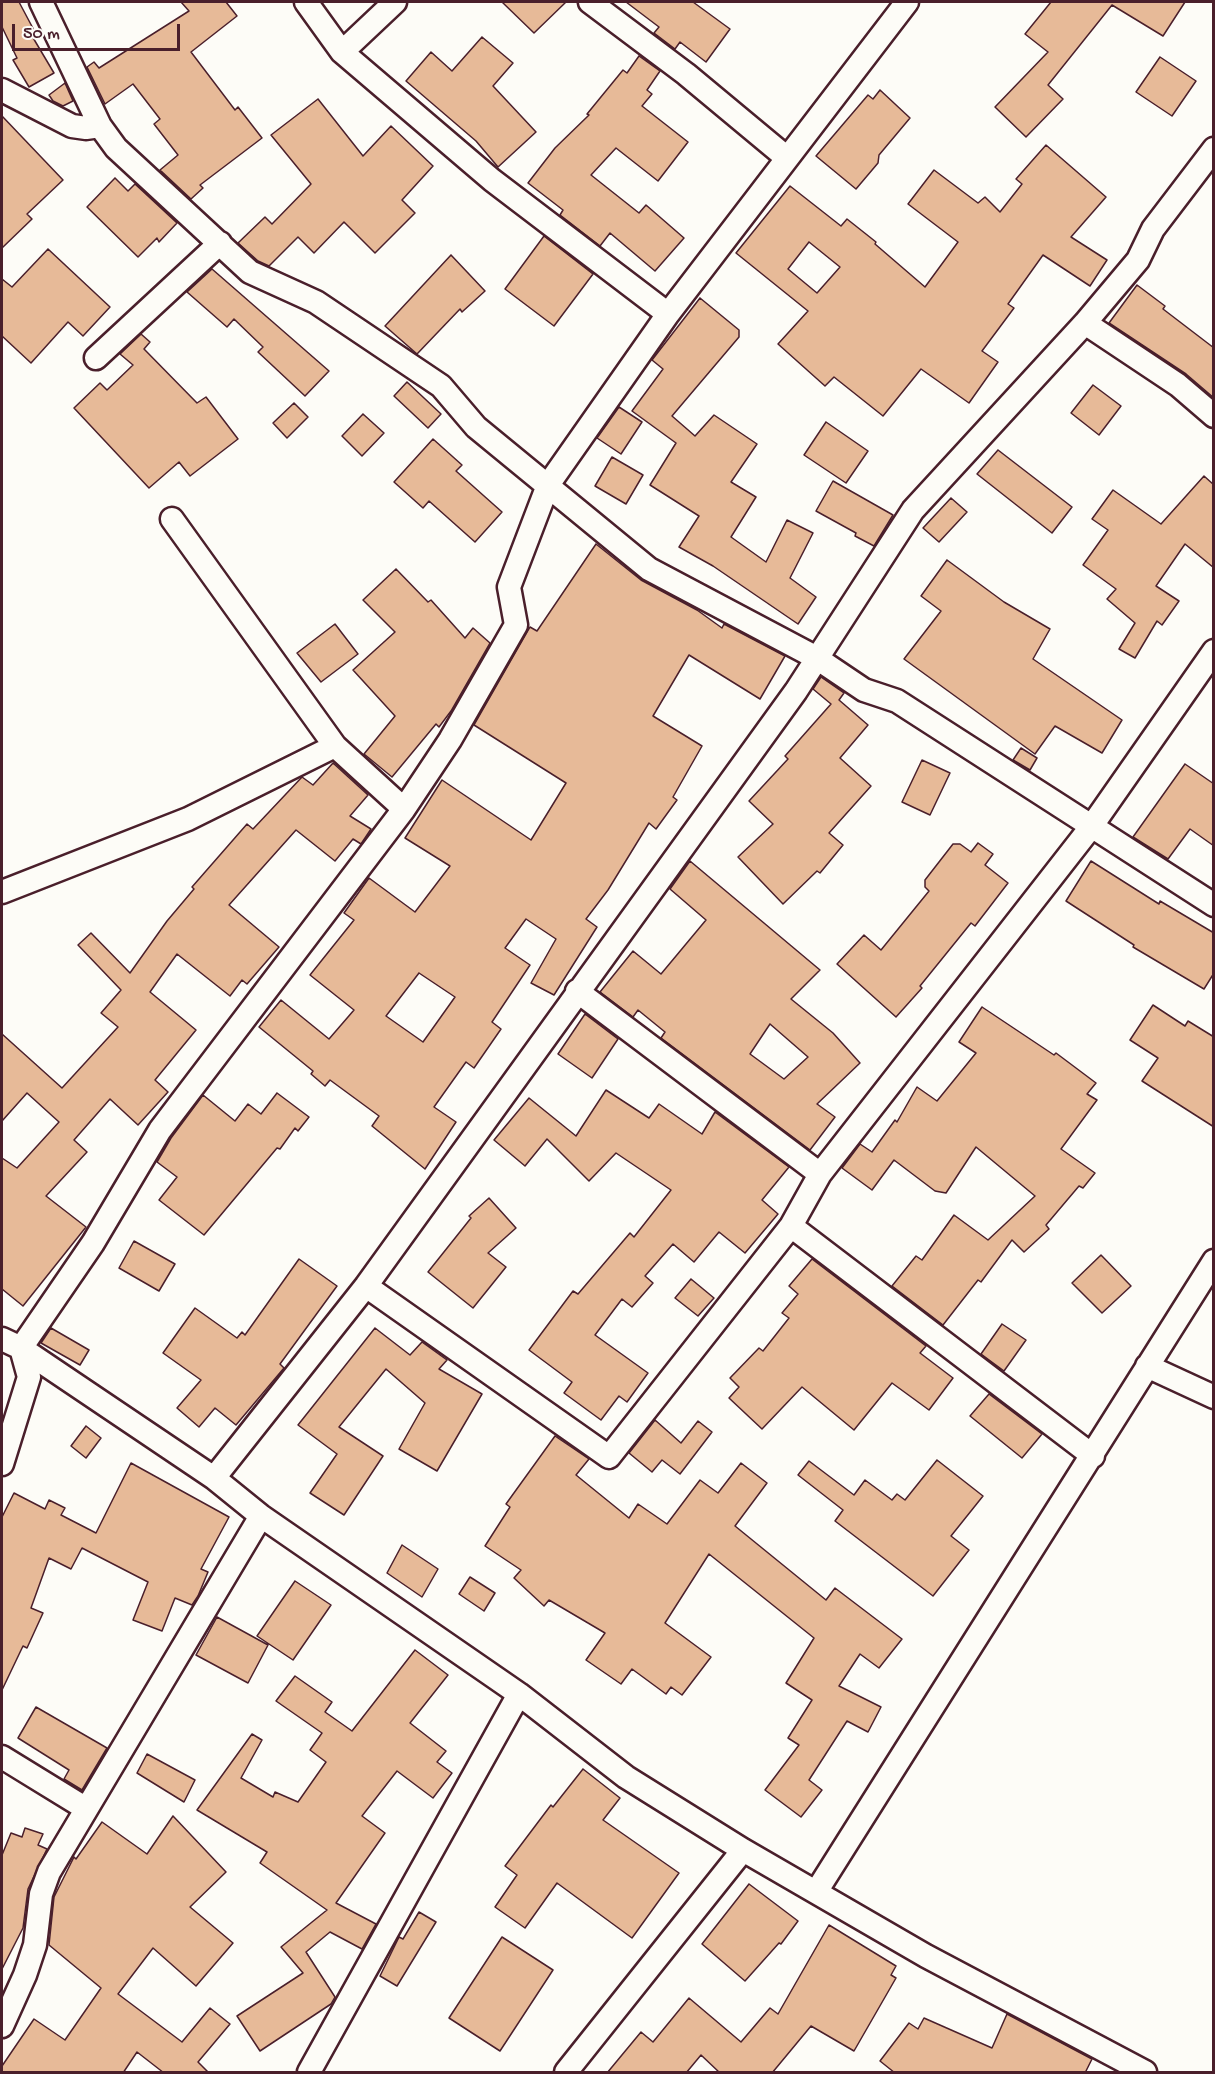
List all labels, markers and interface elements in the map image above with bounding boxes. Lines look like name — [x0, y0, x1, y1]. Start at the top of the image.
scale bar — [15, 12, 183, 50]
text: 50 m — [23, 24, 60, 45]

